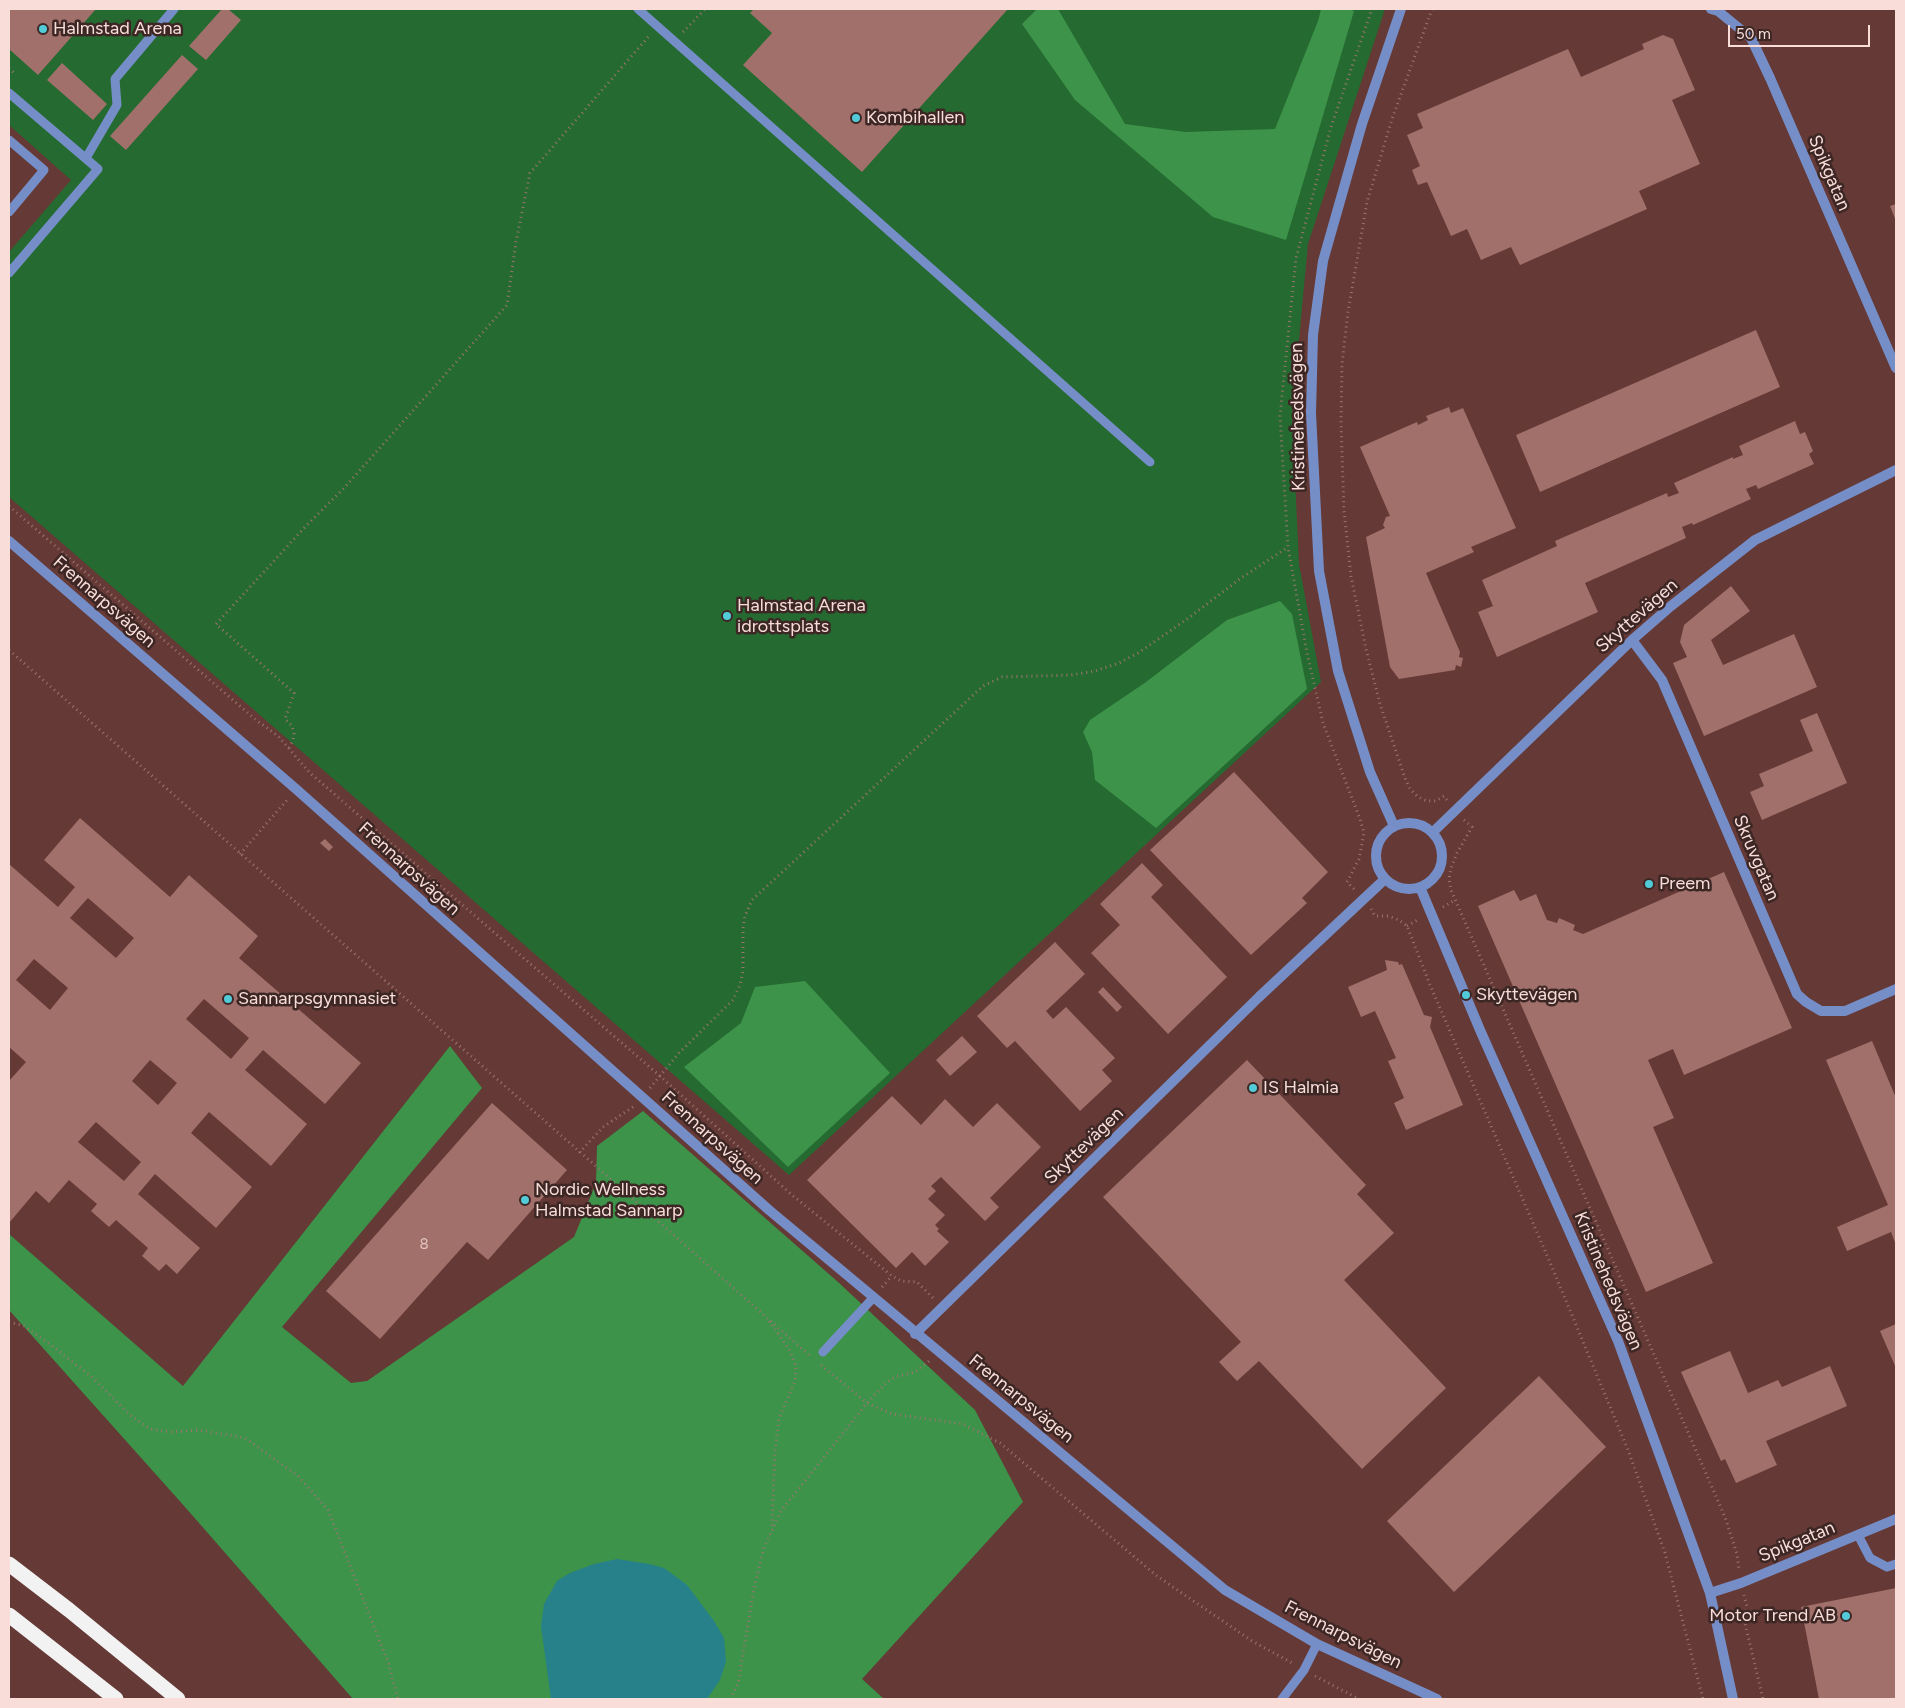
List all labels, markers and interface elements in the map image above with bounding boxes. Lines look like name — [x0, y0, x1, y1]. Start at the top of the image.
scale bar — [1730, 15, 1872, 47]
place label: Halmstad Arena — [53, 18, 182, 40]
marker: Halmstad Arena — [37, 23, 49, 35]
text: 50 m — [1736, 25, 1771, 43]
place label: Kombihallen — [866, 107, 964, 129]
marker: Kombihallen — [850, 112, 862, 124]
street label: Spikgatan — [1803, 132, 1855, 214]
street label: Kristinehedsvägen — [1286, 343, 1310, 491]
street label: Frennarpsvägen — [48, 552, 160, 652]
street label: Skyttevägen — [1592, 575, 1682, 657]
place label: Halmstad Arena idrottsplats — [737, 595, 866, 638]
marker: Halmstad Arena idrottsplats — [721, 610, 733, 622]
street label: Skruvgatan — [1728, 812, 1784, 904]
street label: Frennarpsvägen — [354, 818, 464, 920]
place label: Preem — [1659, 873, 1710, 895]
marker: Preem — [1643, 878, 1655, 890]
place label: Skyttevägen — [1476, 984, 1577, 1006]
place label: Sannarpsgymnasiet — [238, 988, 396, 1010]
marker: Skyttevägen — [1460, 989, 1472, 1001]
marker: Sannarpsgymnasiet — [222, 993, 234, 1005]
place label: IS Halmia — [1263, 1077, 1339, 1099]
marker: IS Halmia — [1247, 1082, 1259, 1094]
street label: Frennarpsvägen — [657, 1087, 767, 1189]
street label: Skyttevägen — [1040, 1103, 1128, 1189]
place label: Nordic Wellness Halmstad Sannarp — [535, 1179, 683, 1222]
marker: Nordic Wellness Halmstad Sannarp — [519, 1194, 531, 1206]
street label: Kristinehedsvägen — [1569, 1209, 1647, 1353]
house number: 8 — [419, 1236, 429, 1254]
street label: Frennarpsvägen — [964, 1350, 1078, 1448]
street label: Spikgatan — [1756, 1517, 1838, 1567]
street label: Frennarpsvägen — [1281, 1596, 1405, 1674]
place label: Motor Trend AB — [1709, 1605, 1836, 1627]
marker: Motor Trend AB — [1840, 1610, 1852, 1622]

